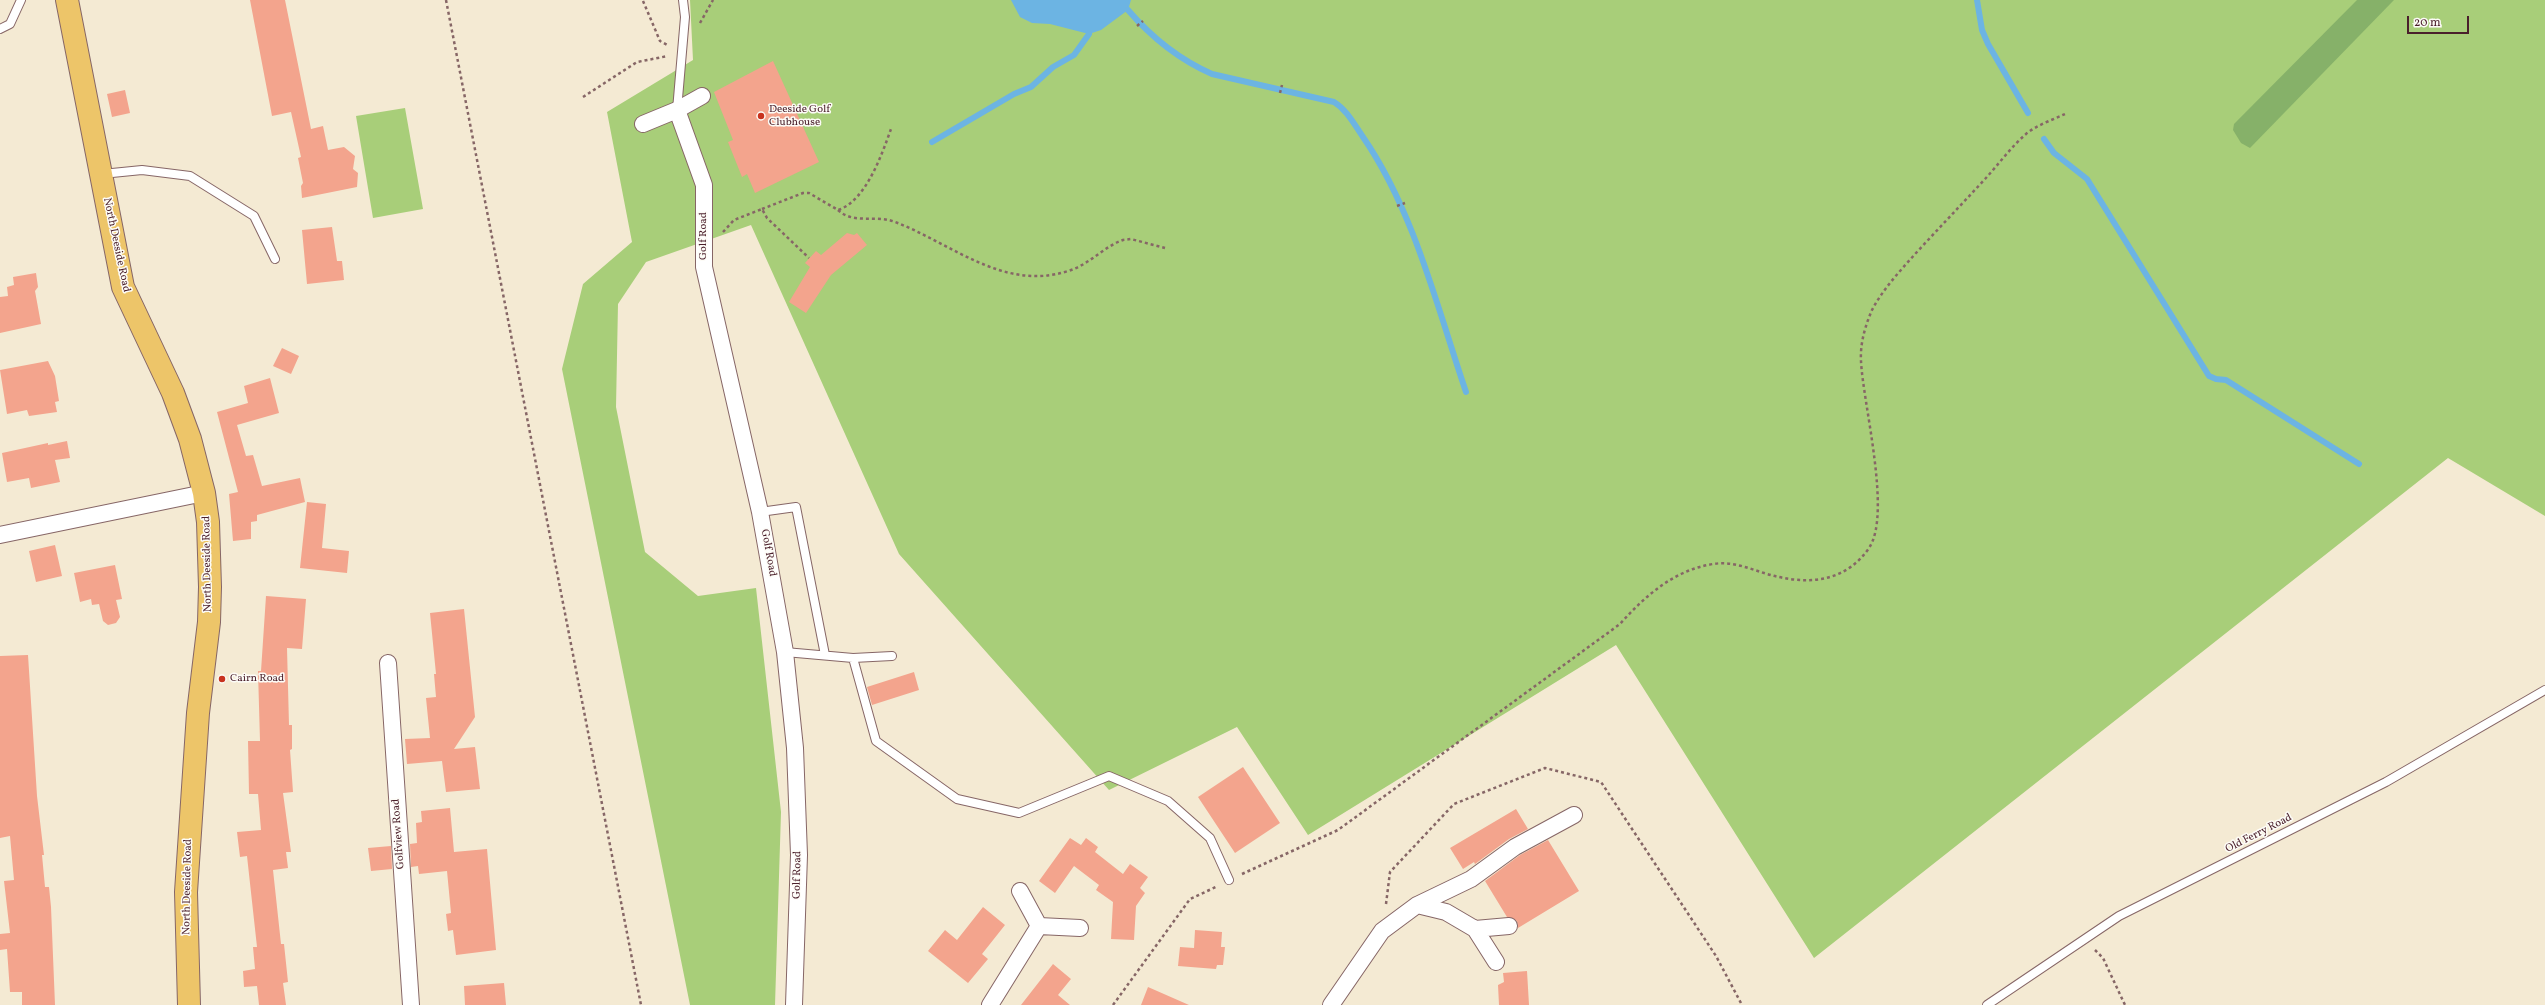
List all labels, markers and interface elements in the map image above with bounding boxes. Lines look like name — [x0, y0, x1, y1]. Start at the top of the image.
scale bar — [2409, 8, 2471, 34]
text: 20 m — [2414, 15, 2441, 31]
place label: Deeside Golf Clubhouse — [769, 103, 830, 129]
marker: Deeside Golf Clubhouse — [756, 111, 766, 121]
street label: North Deeside Road — [100, 197, 132, 293]
street label: Golf Road — [697, 212, 711, 260]
street label: North Deeside Road — [201, 516, 215, 612]
street label: Golf Road — [757, 528, 779, 578]
place label: Cairn Road — [230, 672, 284, 686]
marker: Cairn Road — [217, 674, 227, 684]
street label: Golfview Road — [390, 798, 408, 870]
street label: Old Ferry Road — [2224, 812, 2294, 856]
street label: North Deeside Road — [181, 839, 195, 935]
street label: Golf Road — [791, 851, 805, 899]

